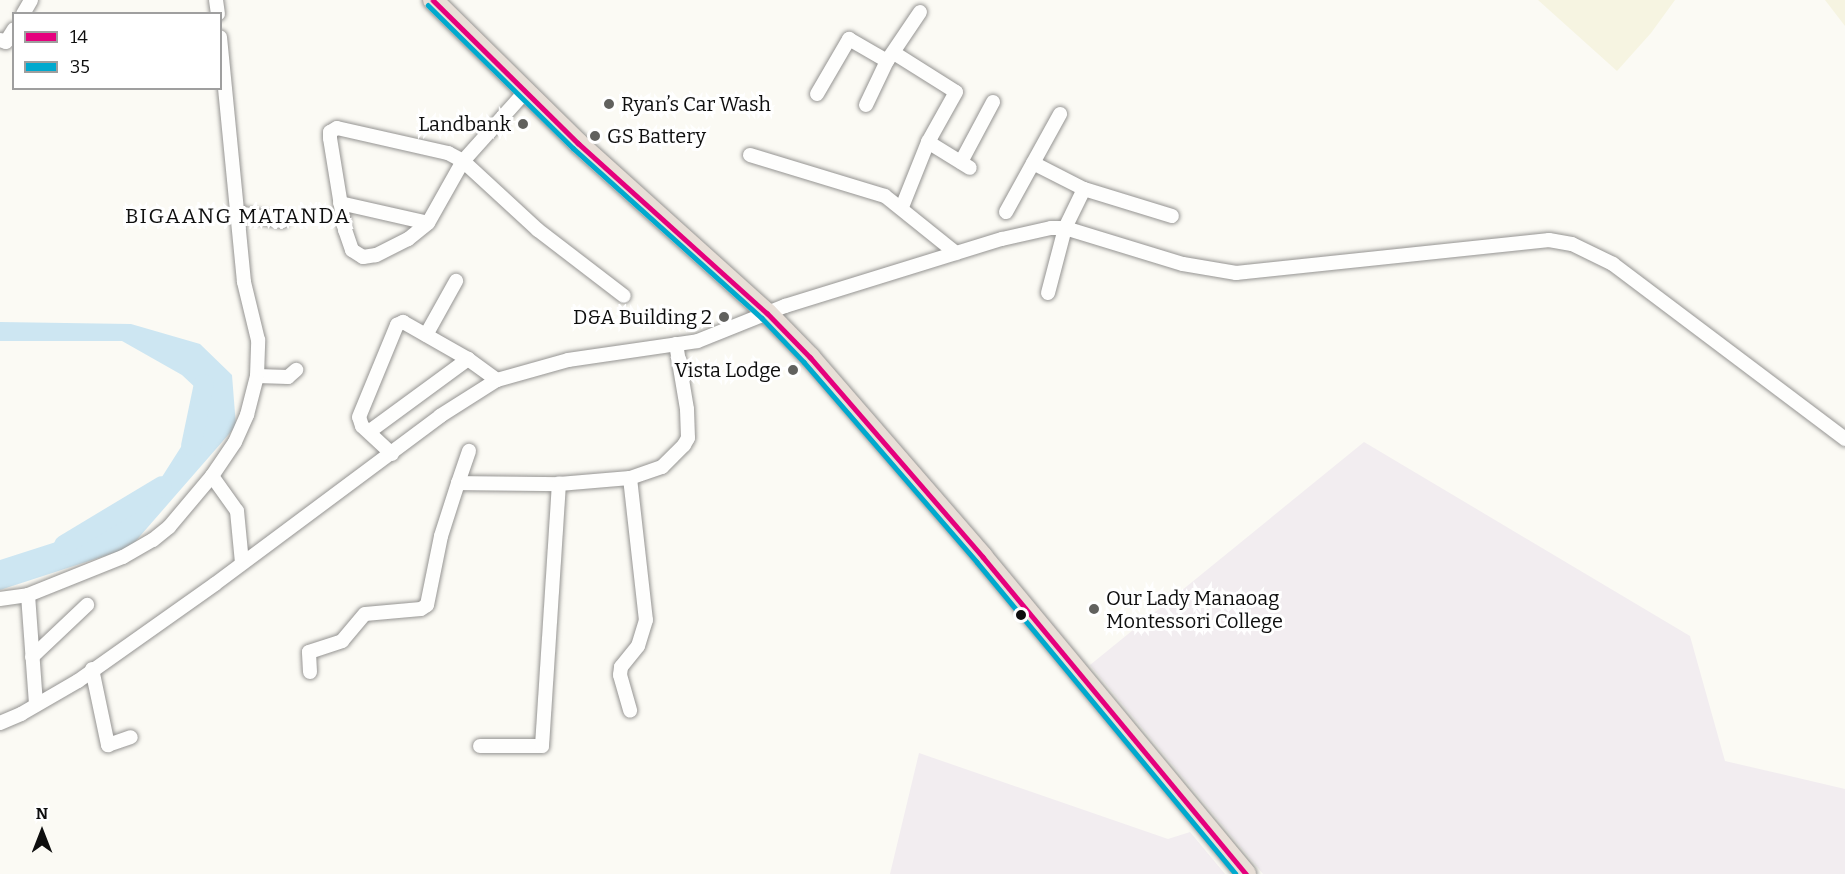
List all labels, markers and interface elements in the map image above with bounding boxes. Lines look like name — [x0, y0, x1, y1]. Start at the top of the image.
legend — [12, 12, 222, 90]
text: 14 — [70, 26, 88, 48]
text: 35 — [70, 56, 90, 78]
place label: Ryan’s Car Wash — [621, 92, 771, 116]
marker: Ryan’s Car Wash — [602, 97, 616, 111]
place label: Landbank — [418, 112, 511, 136]
marker: Landbank — [516, 117, 530, 131]
place label: GS Battery — [607, 124, 706, 148]
marker: GS Battery — [588, 129, 602, 143]
district label: BIGAANG MATANDA — [125, 203, 351, 229]
place label: D&A Building 2 — [573, 305, 712, 329]
marker: D&A Building 2 — [717, 310, 731, 324]
place label: Vista Lodge — [675, 358, 781, 382]
marker: Vista Lodge — [786, 363, 800, 377]
place label: Our Lady Manaoag Montessori College — [1106, 586, 1283, 633]
marker: Our Lady Manaoag Montessori College — [1087, 602, 1101, 616]
unlabelled marker — [1015, 609, 1027, 621]
north arrow — [12, 802, 72, 862]
text: N — [36, 804, 48, 823]

